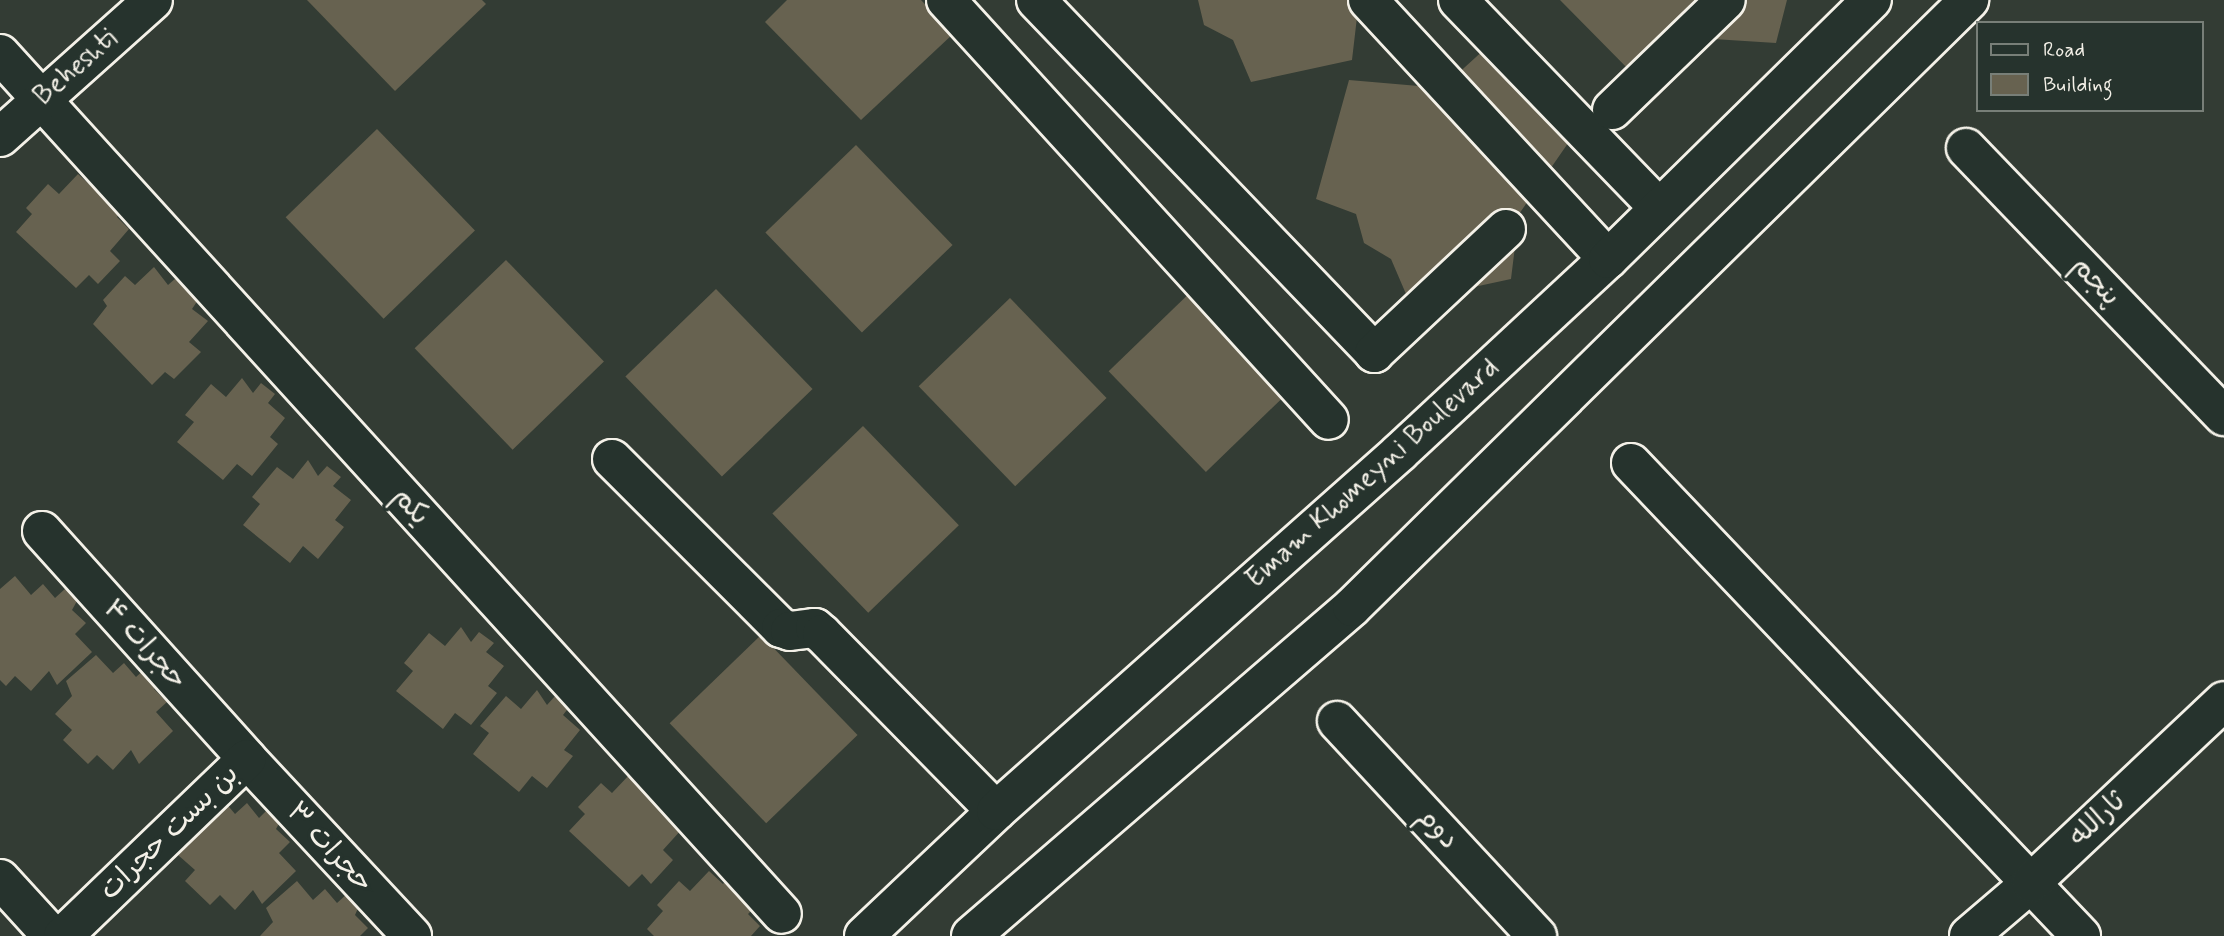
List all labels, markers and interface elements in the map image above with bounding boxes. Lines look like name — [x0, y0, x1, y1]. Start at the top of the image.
legend — [1976, 21, 2203, 112]
street label: Beheshti — [27, 22, 125, 114]
text: Road — [2043, 36, 2085, 64]
text: Building — [2043, 71, 2113, 99]
street label: پنجم — [2063, 250, 2127, 314]
street label: Emam Khomeyni Boulevard — [1240, 352, 1506, 596]
street label: یکم — [384, 481, 436, 533]
street label: حجرات ۴ — [95, 593, 193, 697]
street label: بن بست حجرات — [93, 758, 247, 908]
street label: ثارالله — [2063, 786, 2133, 854]
street label: حجرات ۳ — [279, 796, 379, 900]
street label: دوم — [1409, 801, 1465, 857]

